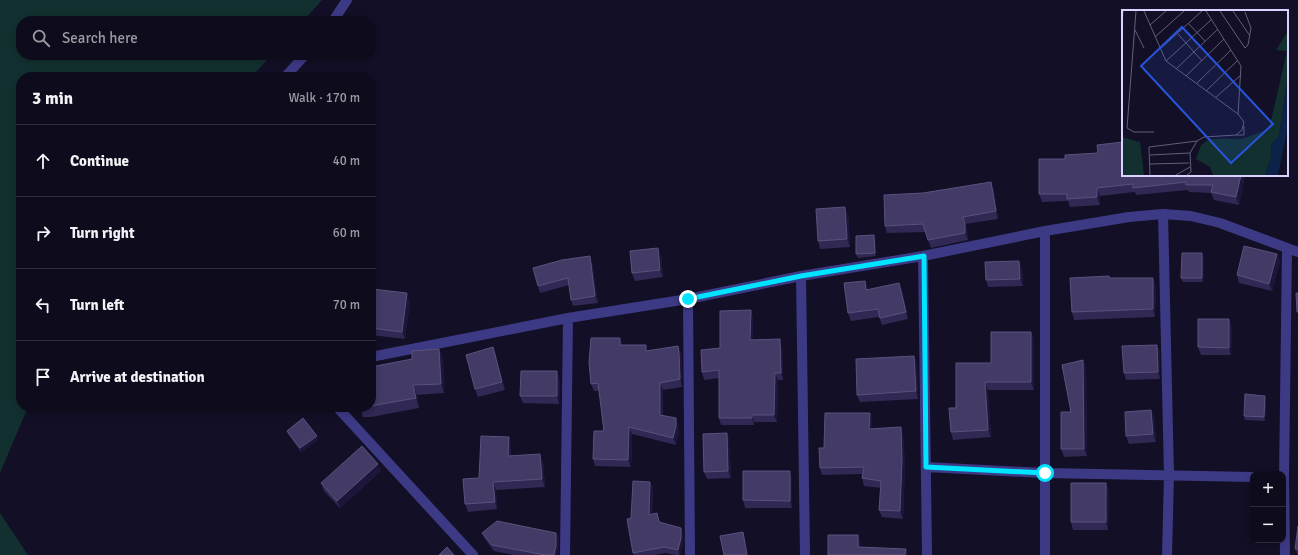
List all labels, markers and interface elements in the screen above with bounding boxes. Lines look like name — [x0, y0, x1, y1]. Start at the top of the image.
inset map — [1122, 10, 1288, 176]
search box — [16, 16, 376, 60]
icon: search — [30, 27, 52, 49]
text: Search here — [62, 29, 138, 47]
text: 3 min — [32, 88, 73, 109]
text: Walk · 170 m — [289, 90, 360, 106]
icon: ahead — [32, 150, 54, 172]
text: Continue — [70, 152, 129, 170]
text: 40 m — [333, 153, 360, 169]
icon: right — [32, 222, 54, 244]
text: Turn right — [70, 224, 135, 242]
text: 60 m — [333, 225, 360, 241]
route end — [679, 290, 697, 308]
icon: left — [32, 294, 54, 316]
text: Turn left — [70, 296, 124, 314]
text: 70 m — [333, 297, 360, 313]
icon: arrive — [32, 366, 54, 388]
text: Arrive at destination — [70, 368, 205, 386]
route start — [1036, 464, 1054, 482]
map controls — [1250, 471, 1286, 543]
button: + — [1250, 471, 1286, 507]
button: − — [1250, 507, 1286, 543]

